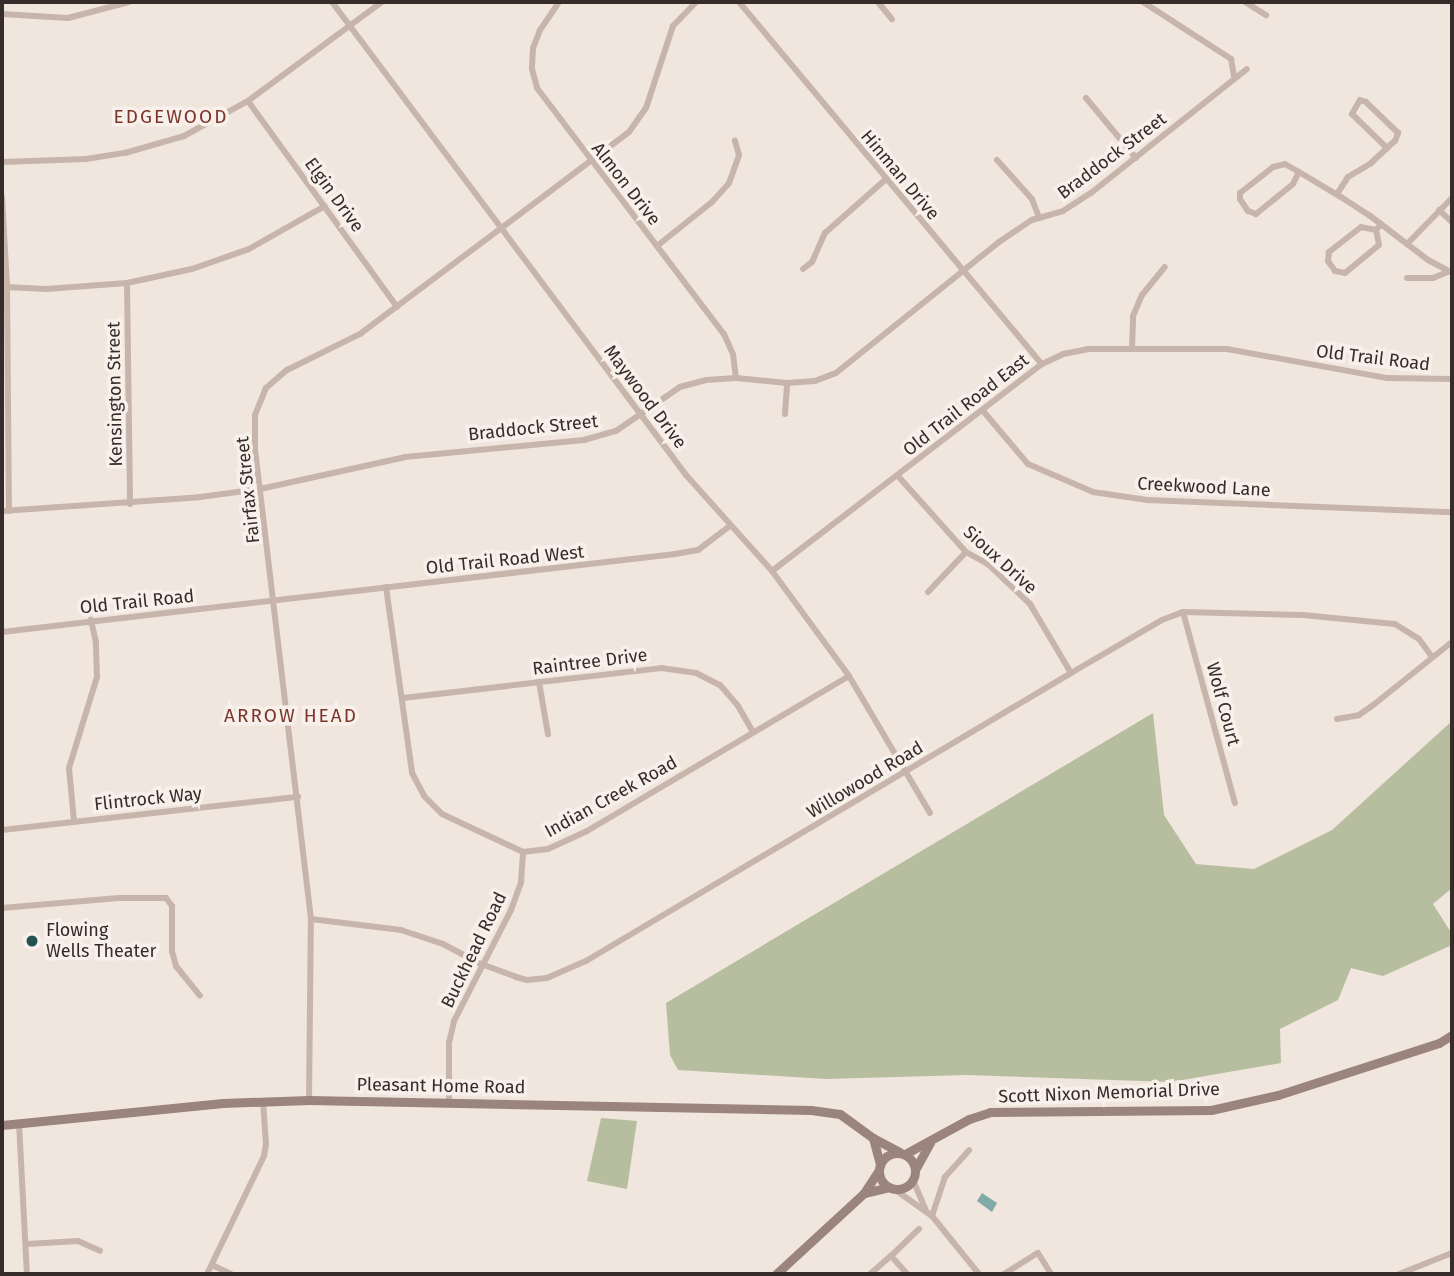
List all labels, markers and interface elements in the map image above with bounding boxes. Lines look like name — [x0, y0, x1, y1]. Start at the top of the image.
district label: EDGEWOOD — [115, 106, 227, 128]
street label: Braddock Street — [1053, 108, 1171, 204]
street label: Hinman Drive — [856, 126, 944, 224]
street label: Almon Drive — [587, 138, 665, 230]
street label: Elgin Drive — [300, 154, 368, 236]
street label: Kensington Street — [103, 321, 127, 467]
street label: Old Trail Road — [1315, 340, 1431, 376]
street label: Maywood Drive — [599, 341, 691, 453]
street label: Old Trail Road East — [899, 349, 1033, 461]
street label: Braddock Street — [467, 410, 599, 446]
street label: Fairfax Street — [232, 435, 264, 545]
street label: Creekwood Lane — [1137, 473, 1271, 501]
street label: Sioux Drive — [959, 521, 1041, 599]
street label: Old Trail Road West — [425, 541, 585, 579]
street label: Old Trail Road — [79, 585, 195, 619]
street label: Raintree Drive — [531, 644, 649, 680]
street label: Wolf Court — [1202, 660, 1244, 748]
district label: ARROW HEAD — [225, 705, 357, 727]
street label: Willowood Road — [803, 737, 927, 823]
street label: Indian Creek Road — [541, 752, 681, 842]
street label: Flintrock Way — [93, 783, 203, 815]
street label: Buckhead Road — [437, 889, 511, 1011]
place label: Flowing Wells Theater — [46, 920, 156, 962]
marker: Flowing Wells Theater — [24, 933, 40, 949]
street label: Pleasant Home Road — [356, 1074, 526, 1098]
street label: Scott Nixon Memorial Drive — [998, 1078, 1220, 1108]

